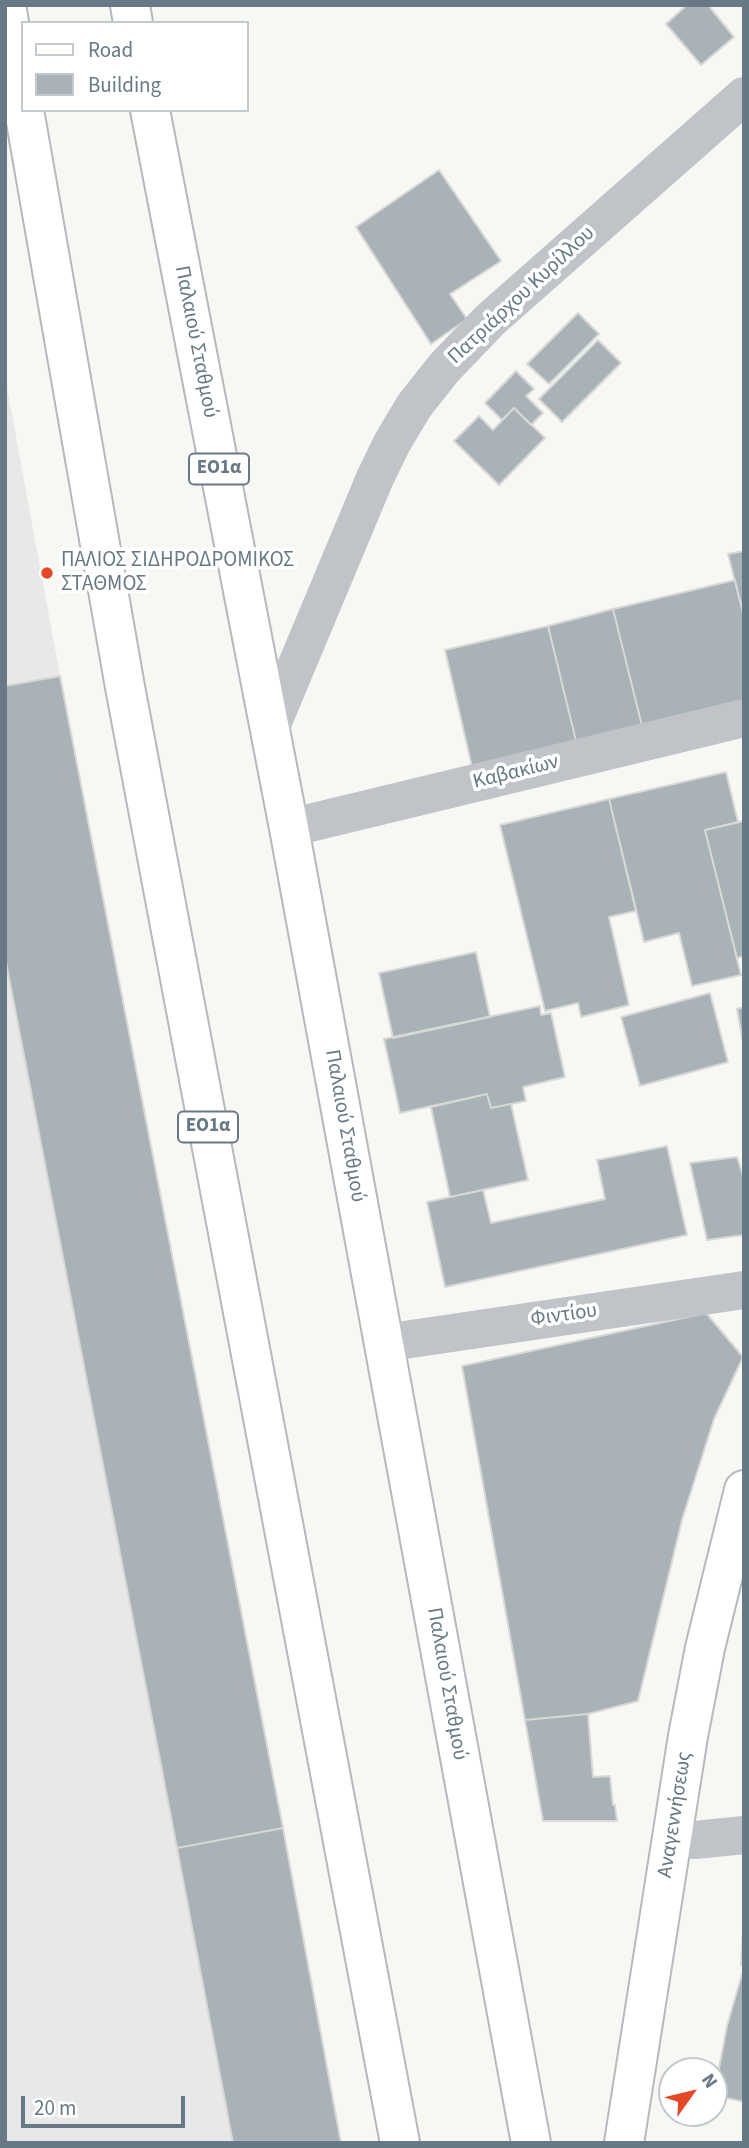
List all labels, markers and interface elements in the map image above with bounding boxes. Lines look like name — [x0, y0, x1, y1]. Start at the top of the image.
legend — [21, 21, 248, 112]
text: Road — [88, 35, 133, 65]
text: Building — [88, 70, 161, 100]
street label: Πατριάρχου Κυρίλλου — [443, 222, 601, 370]
street label: Παλαιού Σταθμού — [168, 264, 222, 420]
road number: ΕΟ1α — [189, 454, 249, 484]
place label: ΠΑΛΙΟΣ ΣΙΔΗΡΟΔΡΟΜΙΚΟΣ ΣΤΑΘΜΟΣ — [61, 548, 294, 598]
marker: ΠΑΛΙΟΣ ΣΙΔΗΡΟΔΡΟΜΙΚΟΣ ΣΤΑΘΜΟΣ — [39, 565, 55, 581]
street label: Καβακίων — [471, 750, 561, 796]
street label: Παλαιού Σταθμού — [318, 1048, 370, 1204]
road number: ΕΟ1α — [178, 1112, 238, 1142]
street label: Φιντίου — [529, 1299, 599, 1333]
street label: Παλαιού Σταθμού — [420, 1606, 472, 1762]
street label: Αναγεννήσεως — [654, 1750, 698, 1880]
north arrow — [658, 2057, 728, 2127]
text: N — [694, 2068, 724, 2094]
scale bar — [24, 2082, 189, 2126]
text: 20 m — [34, 2093, 76, 2123]

